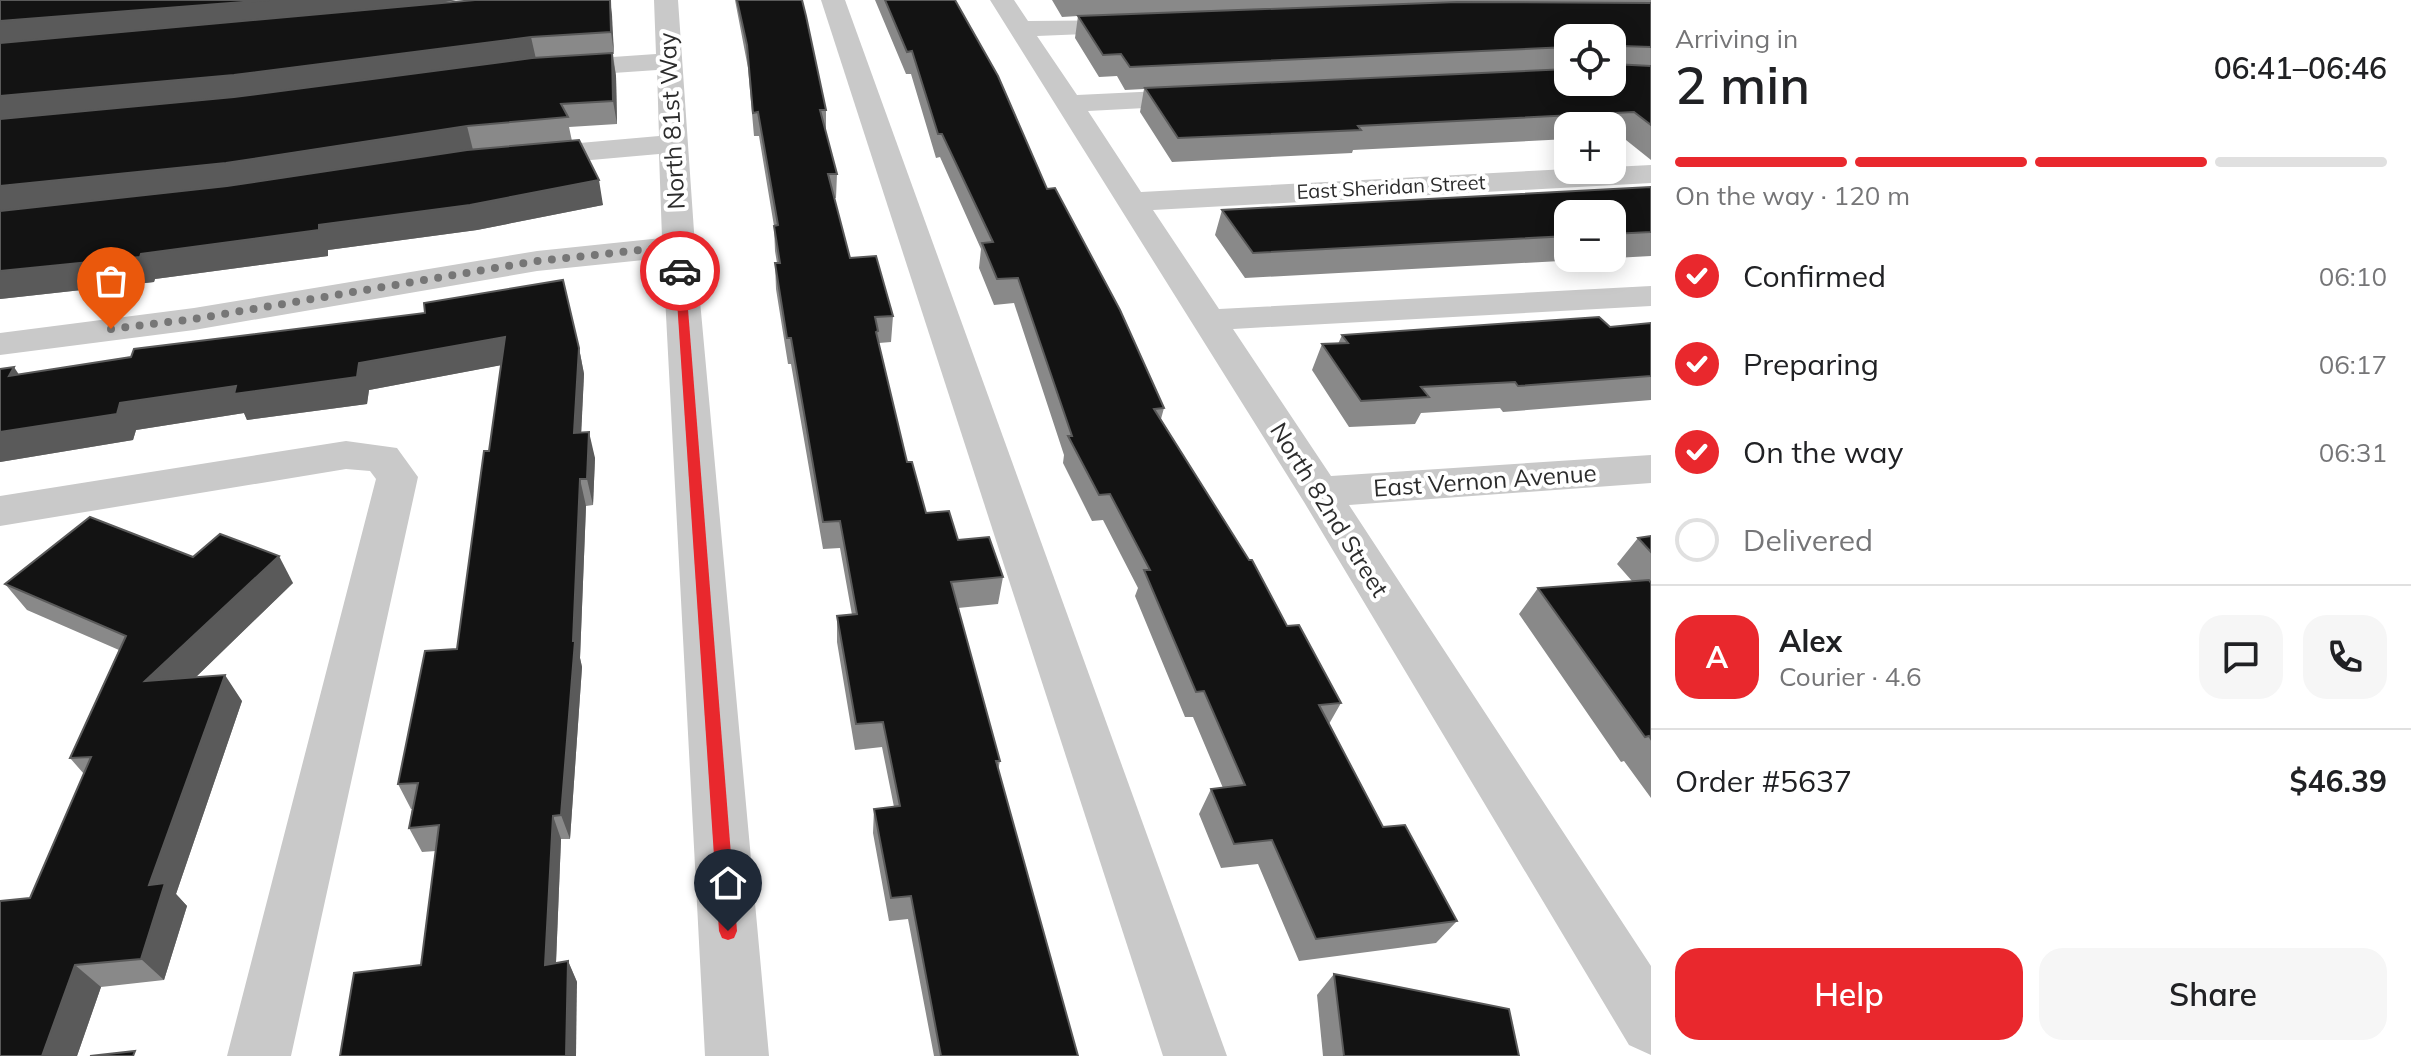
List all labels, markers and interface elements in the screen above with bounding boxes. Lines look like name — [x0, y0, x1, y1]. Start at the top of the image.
text: Arriving in — [1675, 22, 1798, 55]
map controls — [1554, 24, 1626, 272]
button: locate — [1554, 24, 1626, 96]
street label: North 81st Way — [651, 31, 691, 210]
text: 06:41–06:46 — [2214, 49, 2387, 87]
text: 2 min — [1675, 52, 1810, 117]
button: + — [1554, 112, 1626, 184]
street label: East Sheridan Street — [1296, 169, 1486, 204]
text: On the way · 120 m — [1675, 179, 1910, 212]
button: − — [1554, 200, 1626, 272]
courier — [640, 231, 720, 311]
pin — [77, 247, 145, 329]
icon: car — [658, 249, 702, 293]
icon: check — [1675, 254, 1719, 298]
text: Confirmed — [1743, 257, 1886, 295]
icon: bag — [89, 259, 133, 303]
text: 06:10 — [2319, 260, 2387, 293]
icon: check — [1675, 342, 1719, 386]
text: Preparing — [1743, 345, 1879, 383]
text: 06:17 — [2319, 348, 2387, 381]
street label: North 82nd Street — [1264, 417, 1395, 602]
icon: check — [1675, 430, 1719, 474]
text: On the way — [1743, 433, 1903, 471]
text: 06:31 — [2319, 436, 2387, 469]
street label: East Vernon Avenue — [1372, 457, 1598, 503]
text: Delivered — [1743, 521, 1873, 559]
button: chat — [2199, 615, 2283, 699]
button: phone — [2303, 615, 2387, 699]
text: Alex — [1779, 622, 1842, 660]
text: A — [1706, 638, 1728, 676]
text: Courier · 4.6 — [1779, 660, 1922, 693]
text: Order #5637 — [1675, 762, 1852, 800]
text: $46.39 — [2290, 762, 2387, 800]
pin — [694, 849, 762, 931]
icon: home — [706, 861, 750, 905]
button: Help — [1675, 948, 2023, 1040]
button: Share — [2039, 948, 2387, 1040]

